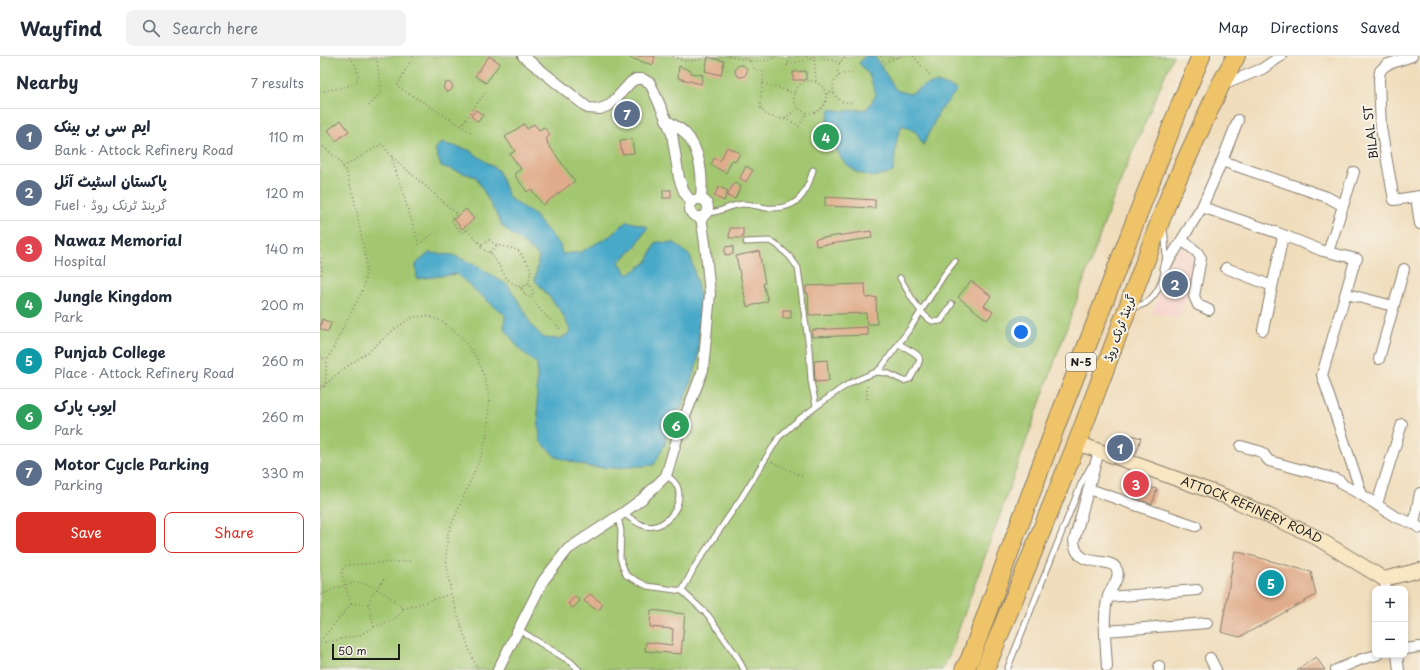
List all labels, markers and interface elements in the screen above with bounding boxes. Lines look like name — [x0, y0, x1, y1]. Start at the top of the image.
search box — [126, 10, 406, 46]
text: Wayfind — [20, 14, 102, 42]
text: Search here — [172, 16, 258, 39]
icon: search — [140, 17, 162, 39]
text: Map — [1218, 17, 1248, 38]
text: Directions — [1270, 17, 1338, 38]
text: Saved — [1360, 17, 1400, 38]
text: Nearby — [16, 69, 78, 95]
text: 7 results — [251, 73, 304, 92]
pin: 7 — [614, 99, 640, 129]
street label: BILAL ST — [1358, 103, 1382, 160]
text: ایم سی بی بینک — [54, 114, 150, 137]
pin: 4 — [813, 122, 839, 152]
text: 1 — [26, 127, 32, 146]
text: 110 m — [269, 127, 304, 146]
text: Bank · Attock Refinery Road — [54, 140, 234, 159]
text: پاکستان اسٹیٹ آئل — [54, 169, 167, 192]
text: 2 — [24, 183, 34, 202]
text: 120 m — [265, 183, 304, 202]
text: Fuel · گرینڈ ٹرنک روڈ — [54, 195, 167, 214]
text: Nawaz Memorial — [54, 228, 182, 251]
text: 3 — [25, 239, 33, 258]
text: 140 m — [265, 239, 304, 258]
text: Hospital — [54, 251, 106, 270]
pin: 2 — [1162, 269, 1188, 299]
text: Jungle Kingdom — [54, 284, 172, 307]
street label: گرینڈ ٹرنک روڈ — [1099, 292, 1140, 364]
text: 4 — [25, 295, 33, 314]
text: 200 m — [261, 295, 304, 314]
text: Park — [54, 307, 83, 326]
your location — [1011, 322, 1031, 342]
text: Punjab College — [54, 340, 166, 363]
text: 5 — [25, 351, 33, 370]
text: 260 m — [262, 351, 304, 370]
road number: N-5 — [1066, 353, 1096, 371]
text: Place · Attock Refinery Road — [54, 363, 234, 382]
text: ایوب پارک — [54, 394, 116, 417]
text: 6 — [24, 407, 34, 426]
text: 260 m — [262, 407, 304, 426]
pin: 6 — [663, 410, 689, 440]
text: Park — [54, 420, 83, 439]
pin: 1 — [1107, 433, 1133, 463]
text: Motor Cycle Parking — [54, 452, 209, 475]
text: 7 — [25, 463, 33, 482]
text: 330 m — [261, 463, 304, 482]
pin: 3 — [1123, 469, 1149, 499]
street label: ATTOCK REFINERY ROAD — [1179, 471, 1326, 547]
text: Parking — [54, 475, 103, 494]
button: Save — [16, 512, 156, 553]
button: Share — [164, 512, 304, 553]
pin: 5 — [1258, 568, 1284, 598]
map controls — [1372, 586, 1408, 658]
button: + — [1372, 586, 1408, 622]
button: − — [1372, 622, 1408, 658]
scale bar — [332, 642, 400, 661]
text: 50 m — [338, 642, 367, 659]

